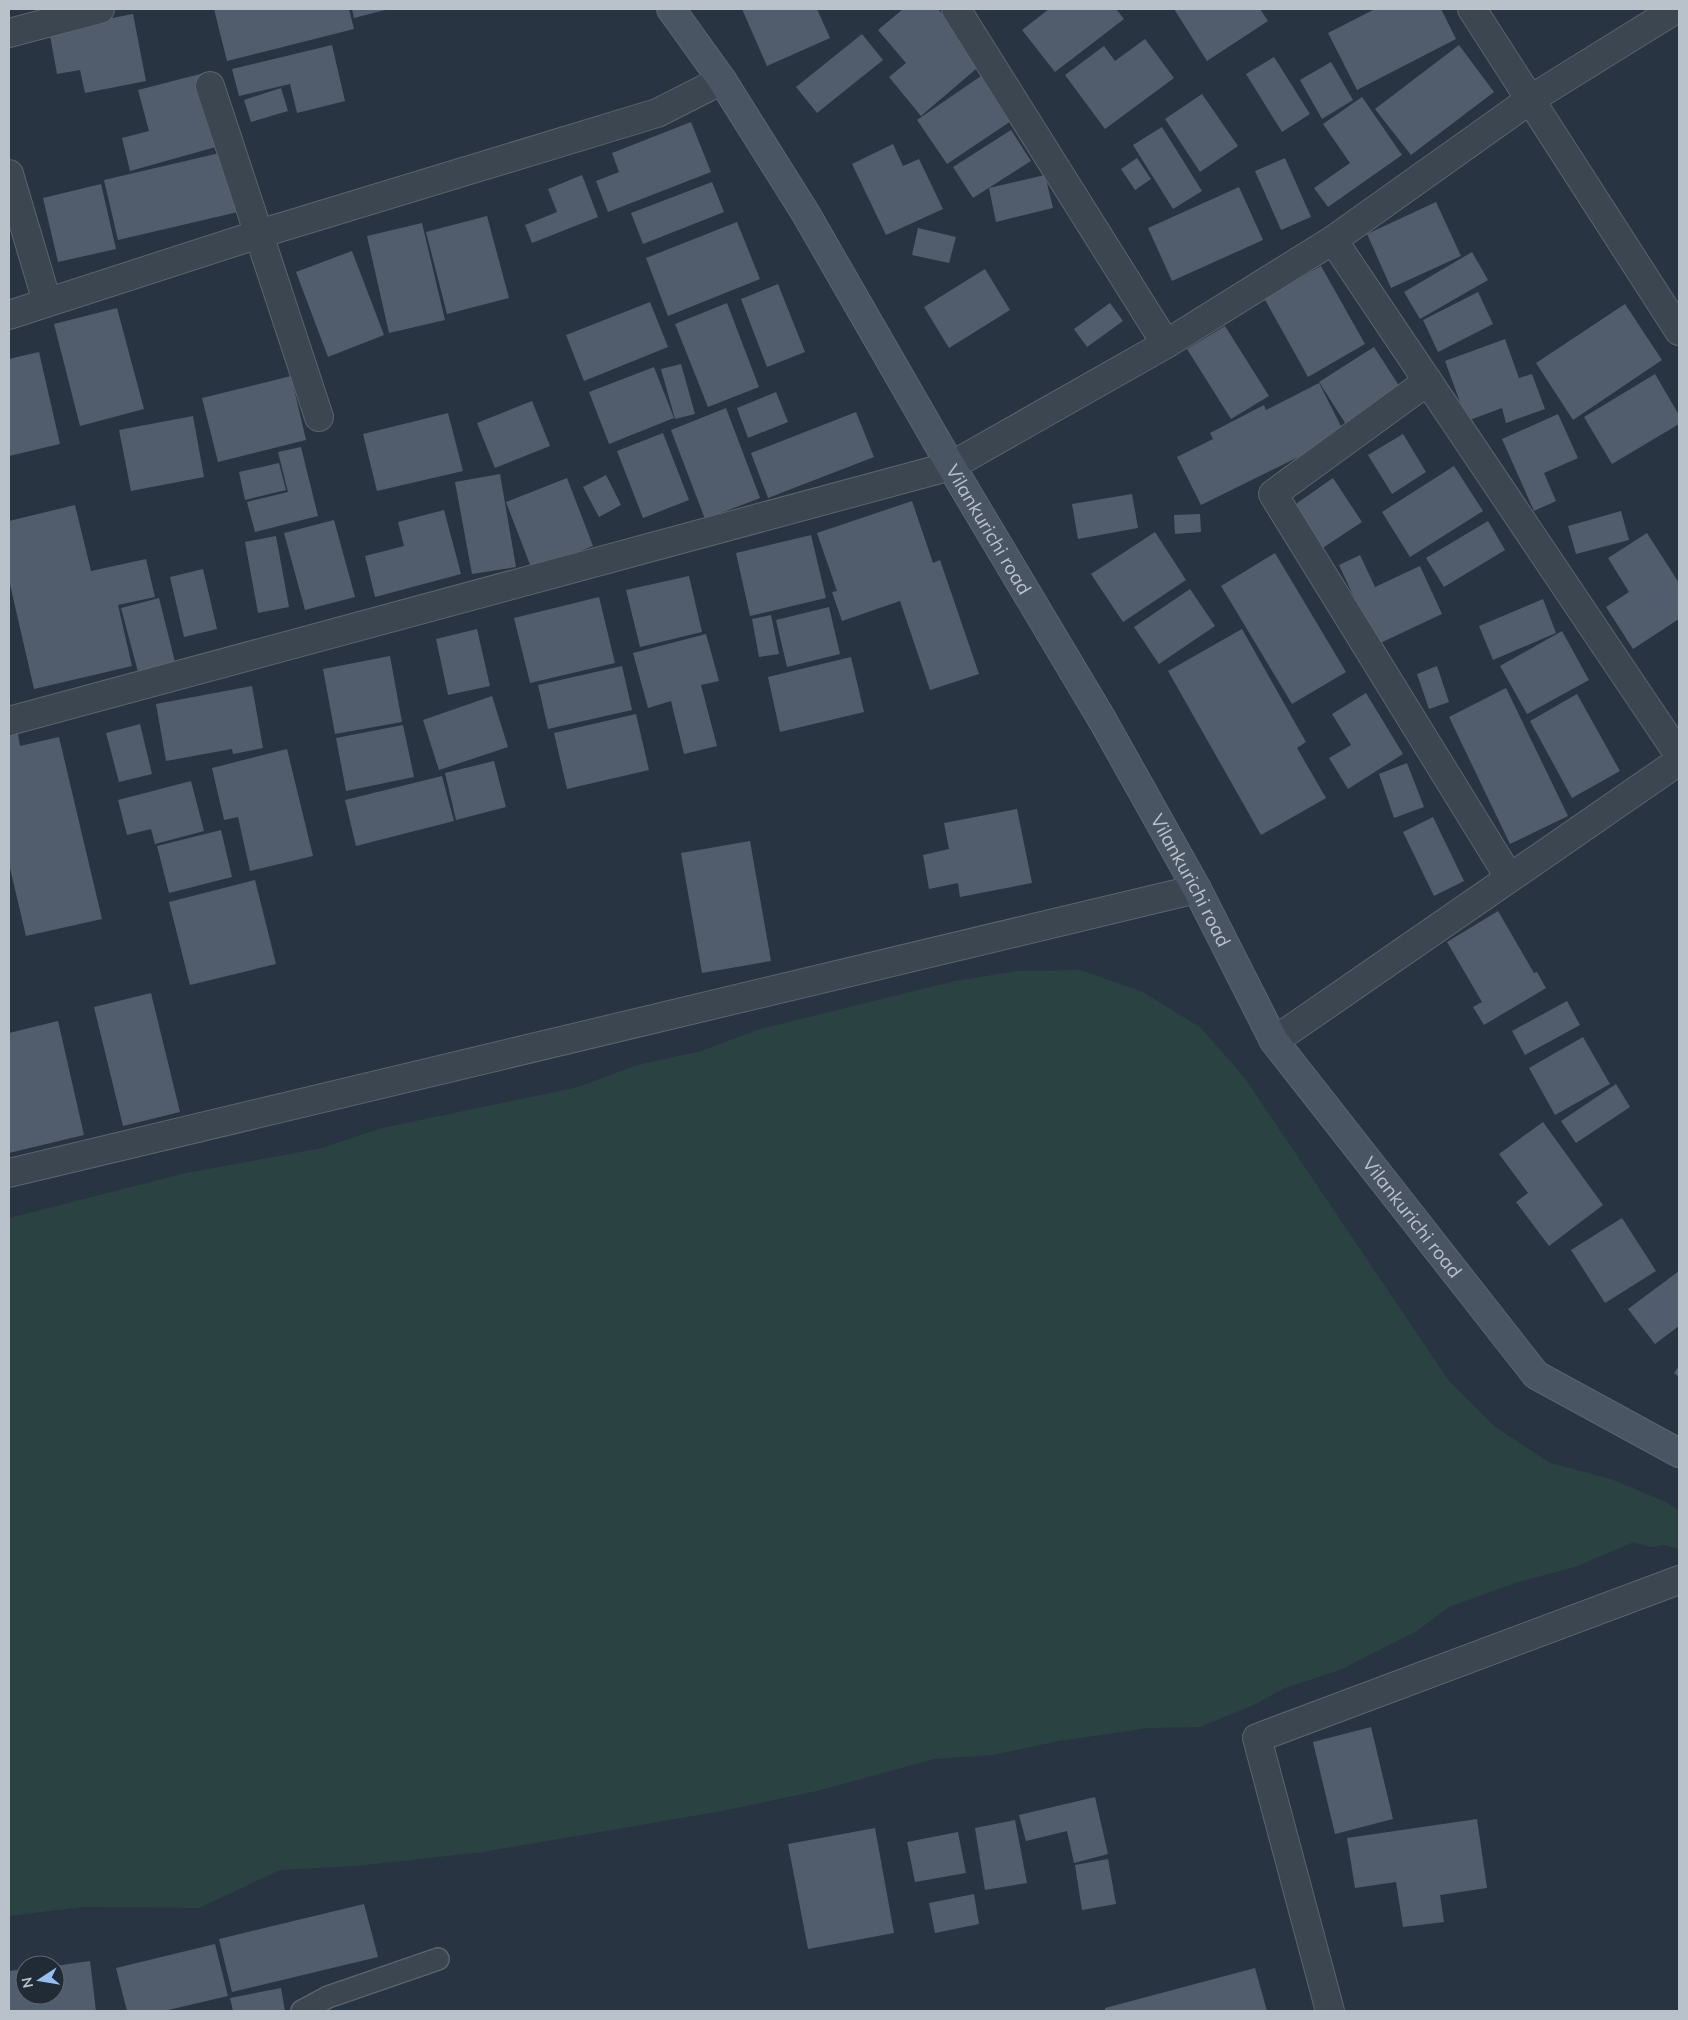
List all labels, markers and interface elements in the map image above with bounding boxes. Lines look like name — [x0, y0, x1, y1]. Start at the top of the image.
street label: Vilankurichi road — [941, 460, 1037, 599]
street label: Vilankurichi road — [1145, 809, 1236, 951]
street label: Vilankurichi road — [1357, 1152, 1467, 1283]
north arrow — [15, 1955, 65, 2005]
text: N — [17, 1976, 37, 1990]

